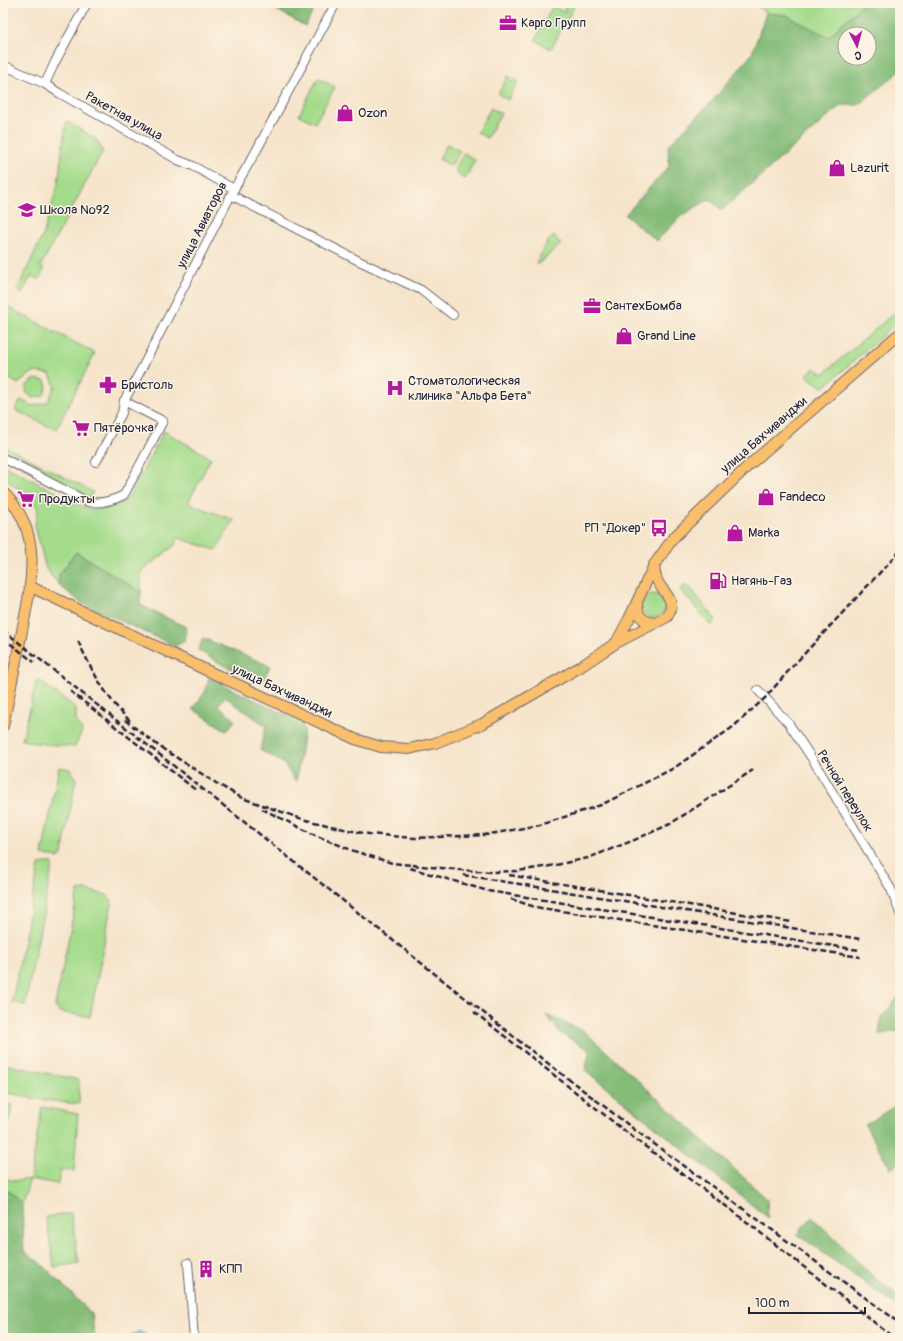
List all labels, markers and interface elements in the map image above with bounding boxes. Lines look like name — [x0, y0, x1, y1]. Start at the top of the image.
office icon: Карго Групп — [498, 13, 518, 33]
place label: Карго Групп — [521, 15, 586, 31]
north arrow — [837, 26, 877, 66]
text: С — [854, 49, 862, 62]
street label: Ракетная улица — [83, 88, 165, 144]
shop icon: Ozon — [335, 103, 355, 123]
place label: Ozon — [358, 105, 387, 121]
shop icon: Lazurit — [827, 158, 847, 178]
place label: Lazurit — [850, 160, 890, 176]
street label: улица Авиаторов — [173, 179, 231, 272]
school or university icon: Школа №92 — [17, 200, 37, 220]
place label: Школа №92 — [40, 202, 110, 218]
office icon: СантехБомба — [582, 296, 602, 316]
place label: СантехБомба — [605, 298, 682, 314]
shop icon: Grand Line — [614, 326, 634, 346]
place label: Grand Line — [637, 328, 696, 344]
place label: Стоматологическая клиника "Альфа Бета" — [408, 373, 532, 404]
pharmacy icon: Бристоль — [98, 375, 118, 395]
place label: Бристоль — [121, 377, 173, 393]
hospital icon: Стоматологическая клиника "Альфа Бета" — [385, 378, 405, 398]
street label: улица Бахчиванджи — [717, 393, 810, 477]
supermarket icon: Пятёрочка — [71, 418, 91, 438]
place label: Пятёрочка — [94, 420, 154, 436]
shop icon: Fandeco — [756, 487, 776, 507]
supermarket icon: Продукты — [16, 489, 36, 509]
place label: Fandeco — [779, 489, 826, 505]
place label: Продукты — [39, 491, 95, 507]
bus stop icon: РП "Докер" — [649, 518, 669, 538]
place label: РП "Докер" — [584, 520, 646, 536]
shop icon: Marka — [725, 523, 745, 543]
place label: Marka — [748, 525, 780, 541]
fuel station icon: Нагянь-Газ — [708, 571, 728, 591]
place label: Нагянь-Газ — [731, 573, 792, 589]
street label: улица Бахчиванджи — [228, 660, 335, 721]
street label: Речной переулок — [813, 747, 877, 835]
building icon: КПП — [196, 1259, 216, 1279]
place label: КПП — [219, 1261, 242, 1277]
scale bar — [749, 1289, 865, 1315]
text: 100 m — [755, 1296, 790, 1311]

